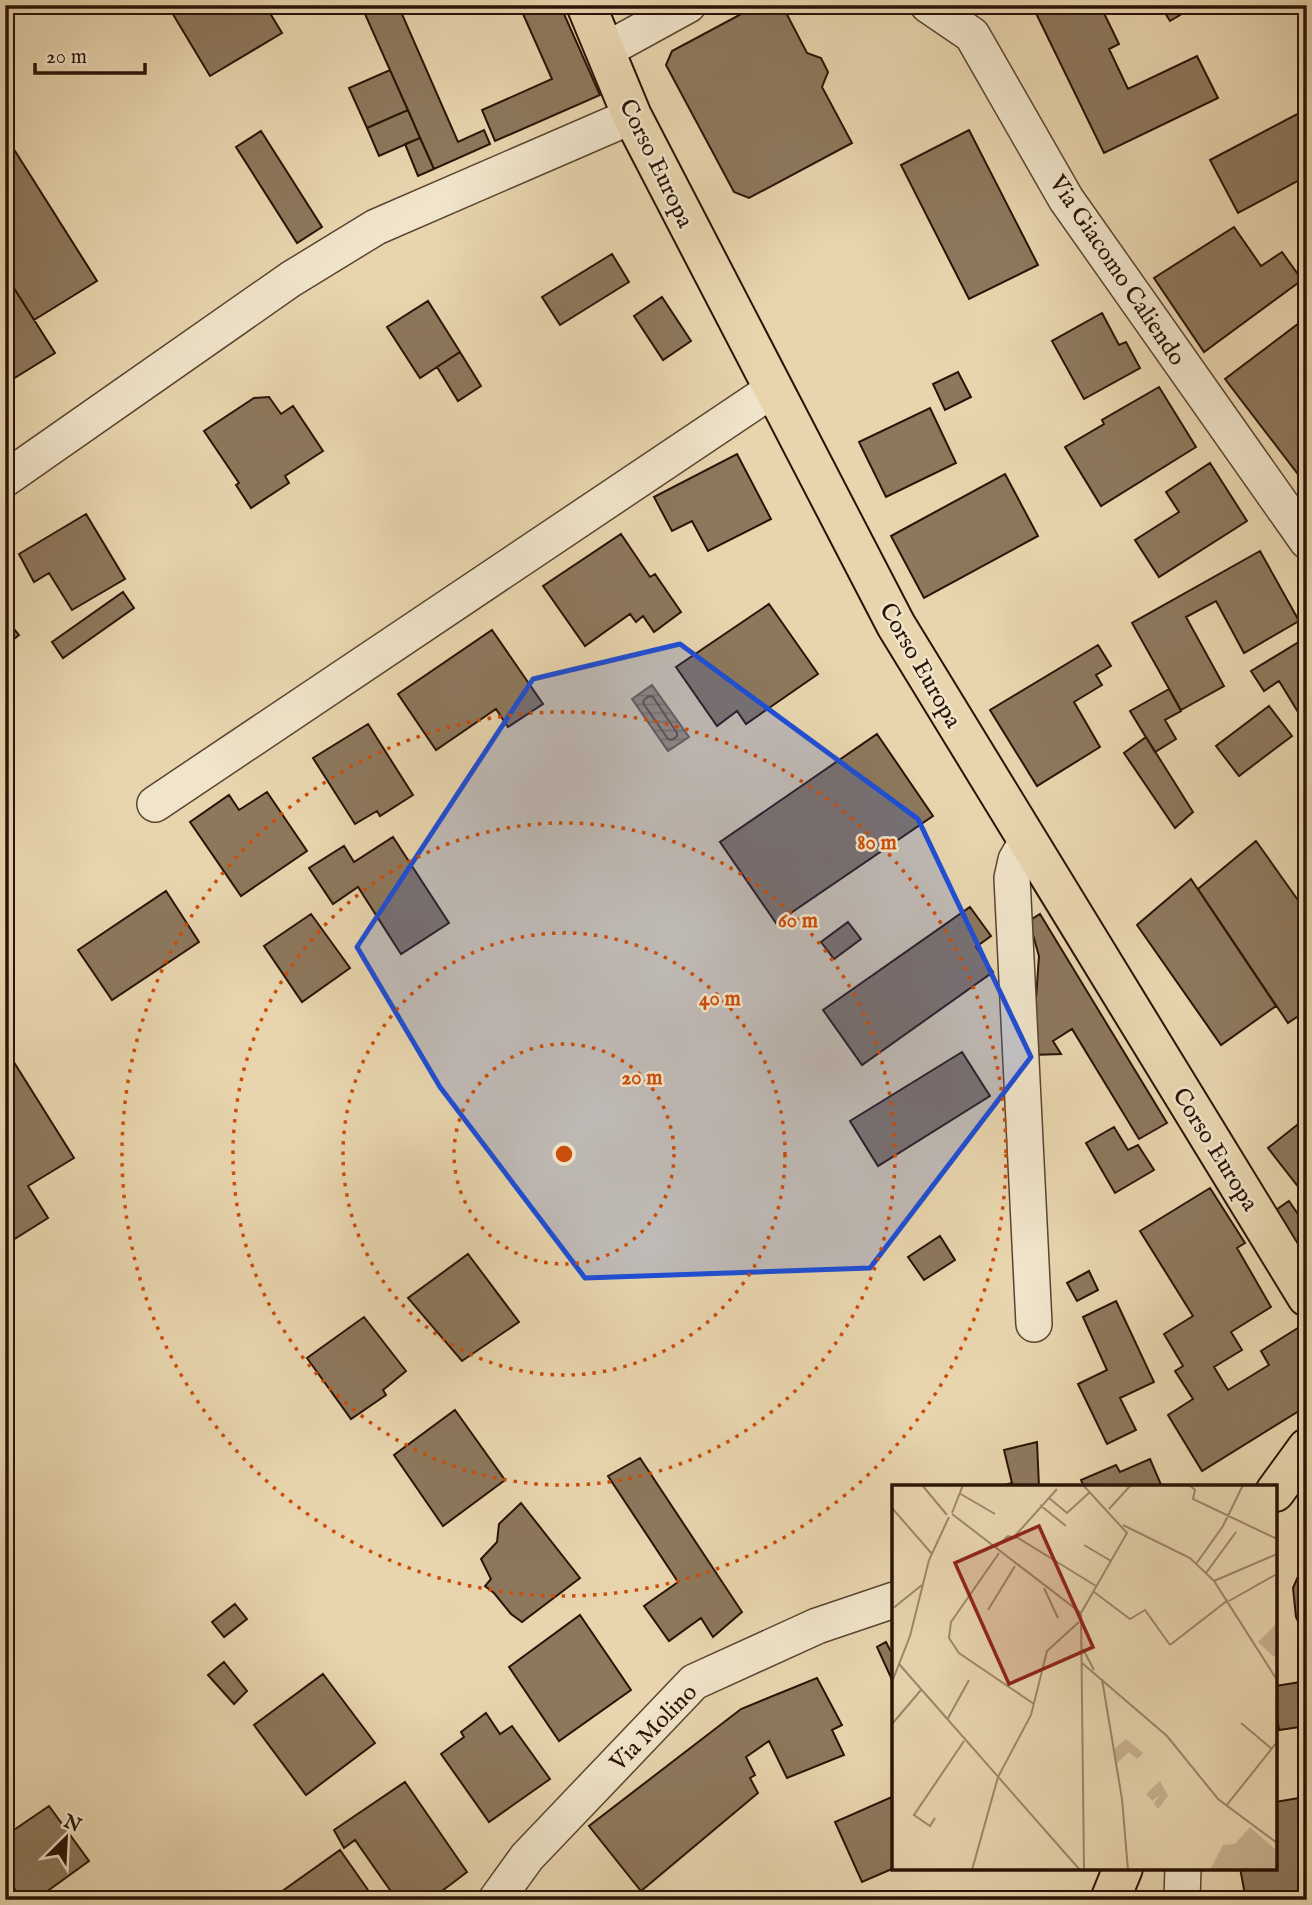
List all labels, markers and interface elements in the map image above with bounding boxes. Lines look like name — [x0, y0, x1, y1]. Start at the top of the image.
scale bar — [35, 32, 145, 76]
text: 20 m — [46, 44, 87, 71]
street label: Corso Europa — [611, 94, 700, 234]
street label: Via Giacomo Caliendo — [1041, 169, 1192, 372]
street label: Corso Europa — [871, 598, 968, 735]
text: 80 m — [857, 830, 897, 857]
text: 60 m — [778, 908, 819, 935]
text: 40 m — [699, 986, 741, 1013]
text: 20 m — [622, 1065, 663, 1092]
street label: Corso Europa — [1165, 1082, 1265, 1218]
centre of rings — [552, 1142, 576, 1166]
inset map — [892, 1485, 1277, 1870]
street label: Via Molino — [603, 1678, 705, 1779]
north arrow — [32, 1804, 102, 1874]
text: N — [59, 1810, 85, 1839]

